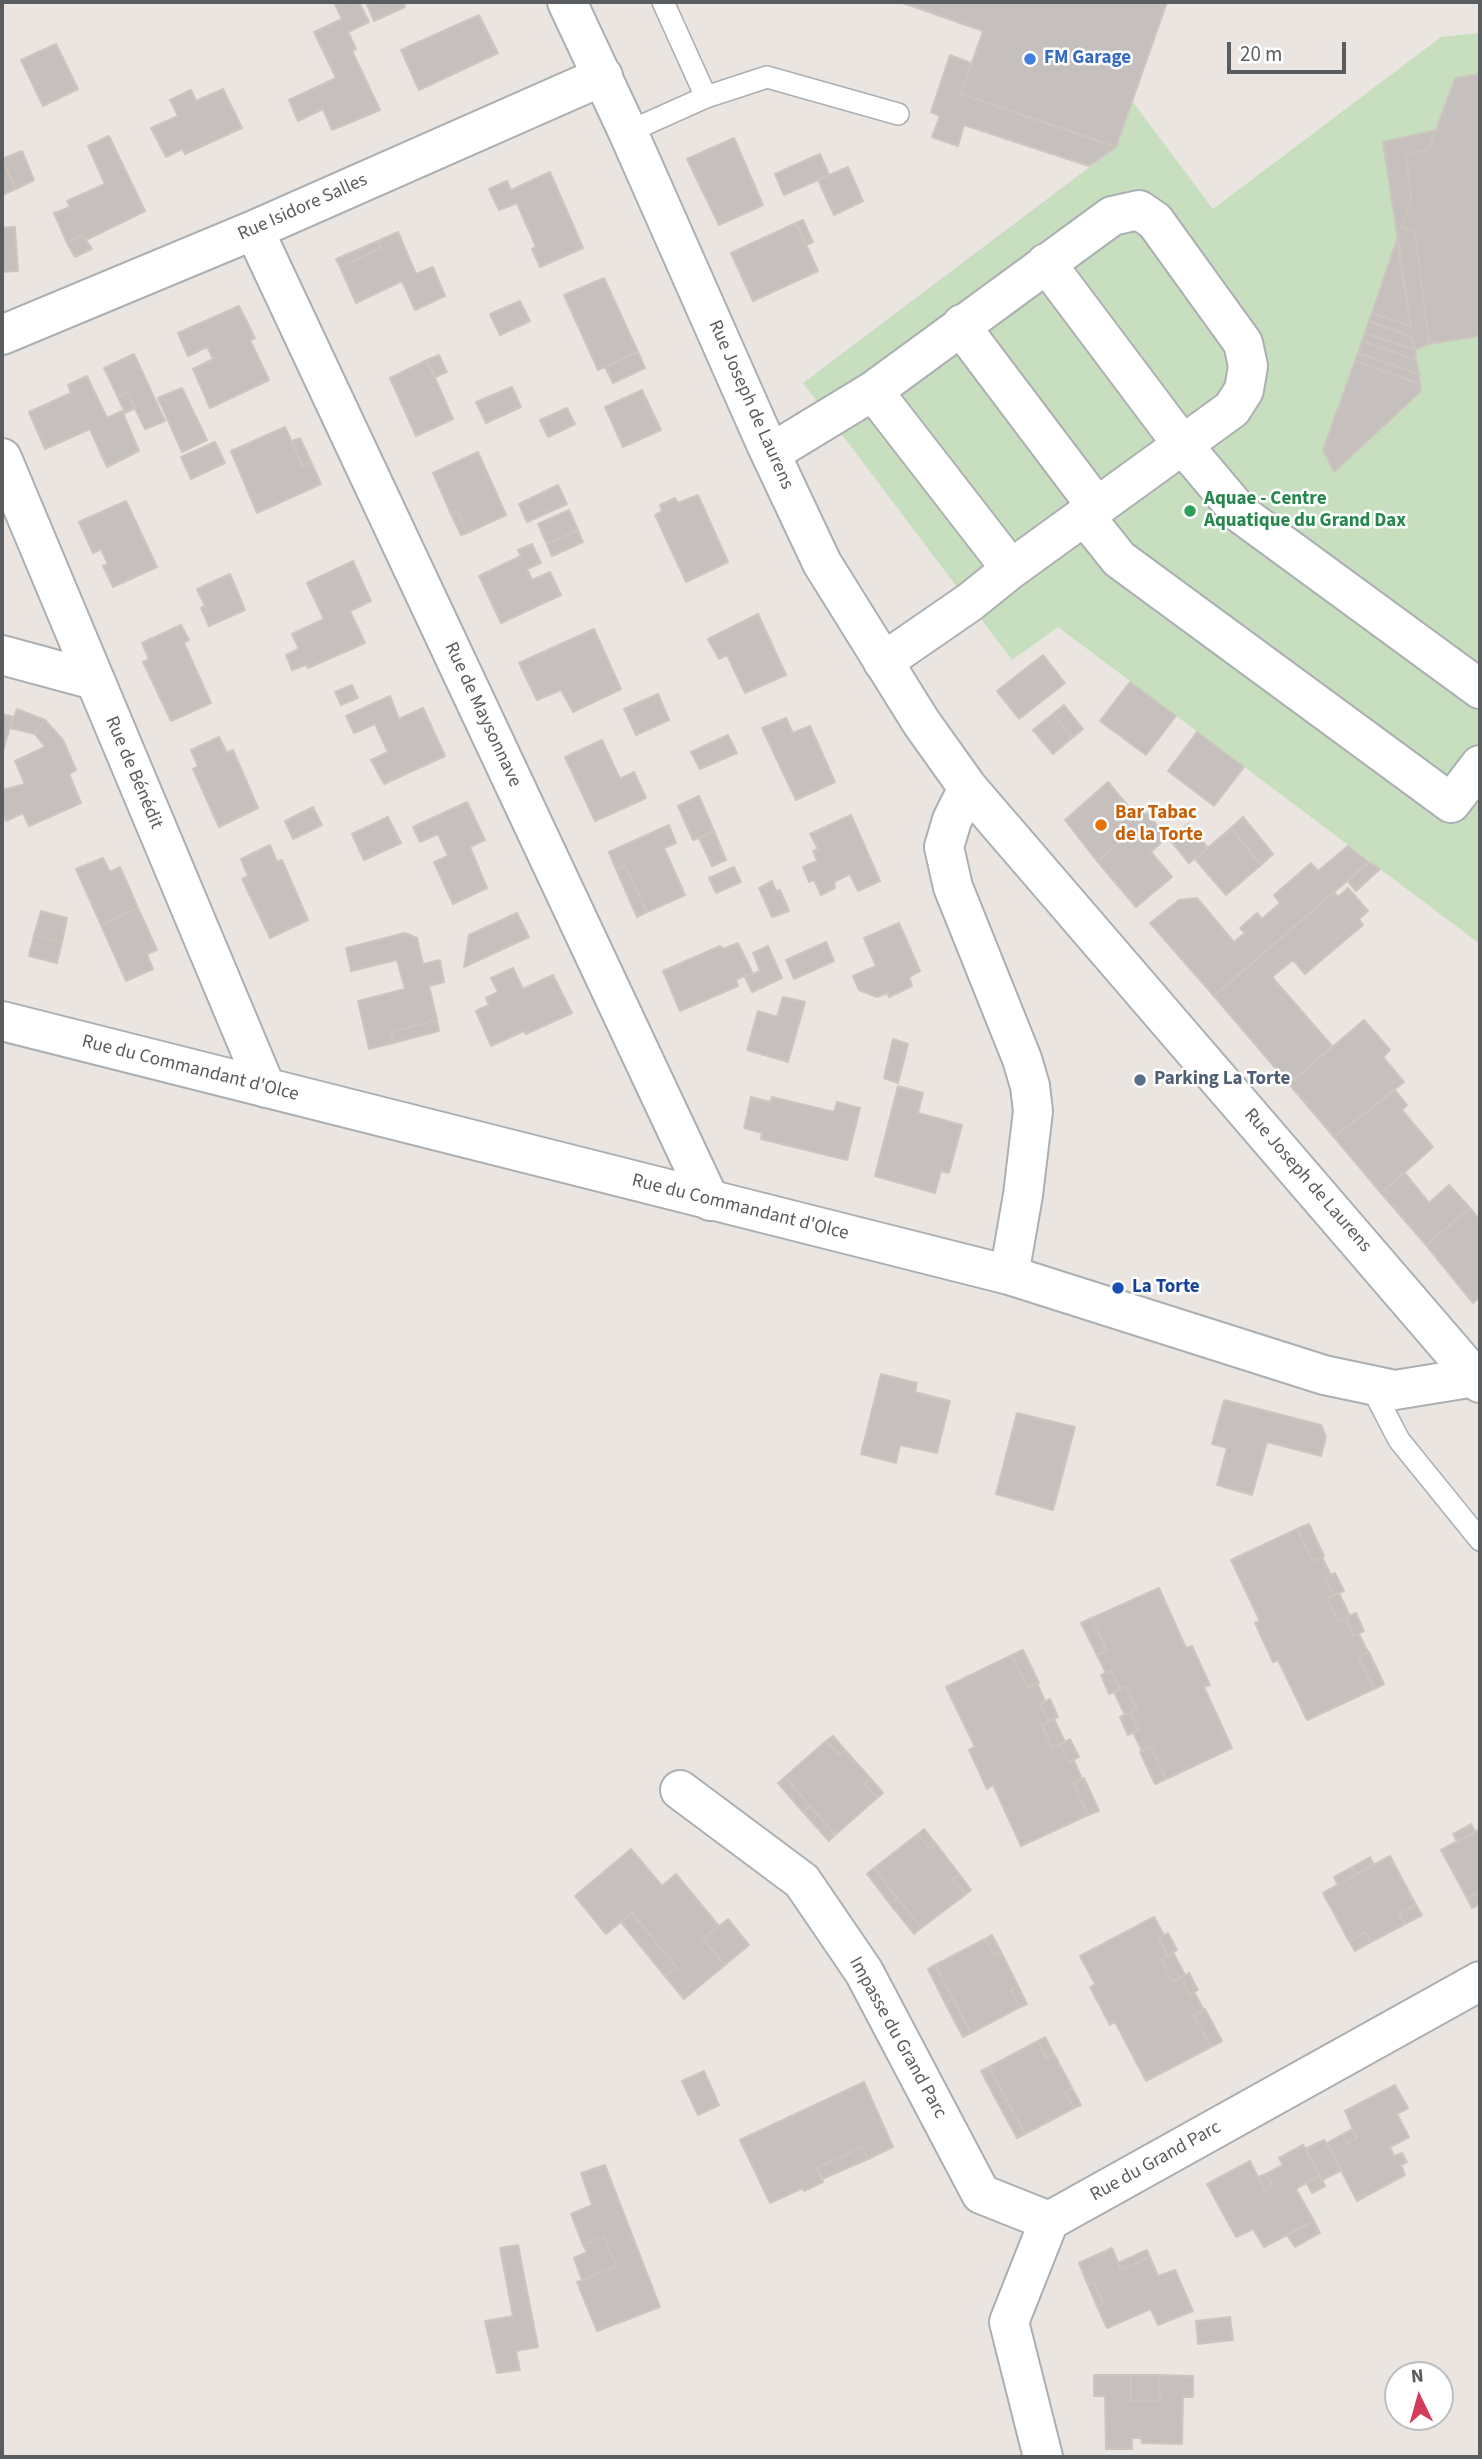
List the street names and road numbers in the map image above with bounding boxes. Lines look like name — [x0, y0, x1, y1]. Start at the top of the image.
street label: Rue Isidore Salles — [235, 169, 371, 247]
street label: Rue Joseph de Laurens — [702, 317, 798, 493]
street label: Rue de Maysonnave — [438, 639, 526, 791]
street label: Rue de Bénédit — [99, 713, 167, 833]
street label: Rue du Commandant d'Olce — [79, 1031, 301, 1107]
street label: Rue Joseph de Laurens — [1238, 1105, 1376, 1257]
street label: Rue du Commandant d'Olce — [629, 1170, 851, 1246]
street label: Impasse du Grand Parc — [843, 1953, 951, 2123]
street label: Rue du Grand Parc — [1087, 2117, 1225, 2207]

